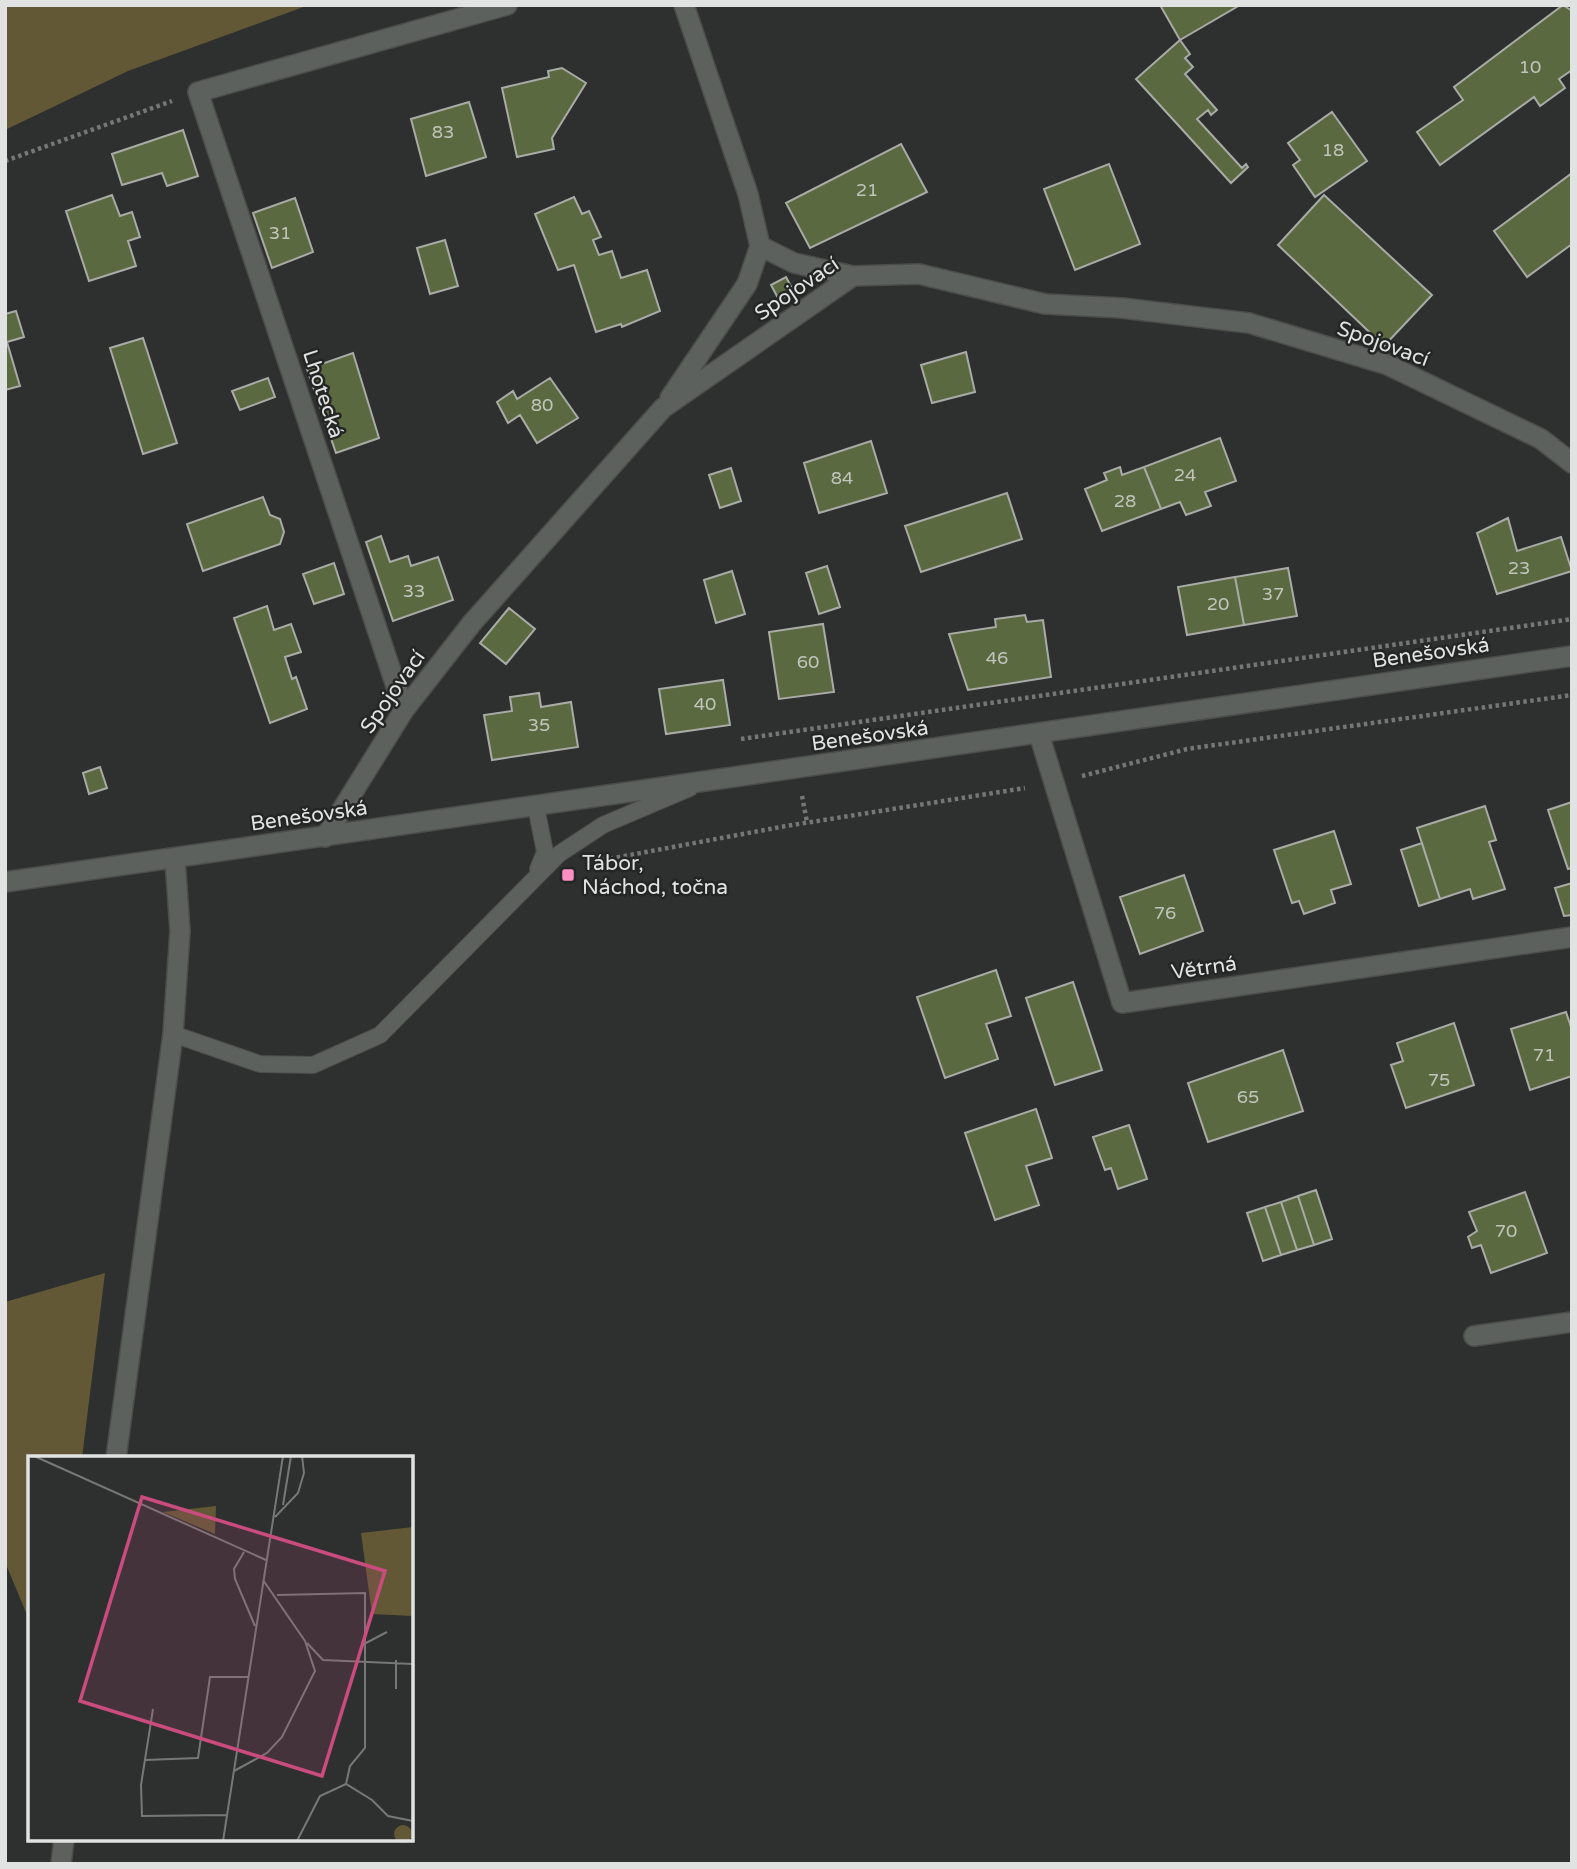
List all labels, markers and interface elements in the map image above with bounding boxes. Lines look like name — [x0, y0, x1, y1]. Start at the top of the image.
house number: 10 — [1519, 56, 1541, 78]
house number: 83 — [432, 121, 454, 143]
house number: 18 — [1322, 139, 1344, 161]
house number: 21 — [856, 179, 878, 201]
house number: 31 — [269, 222, 291, 244]
street label: Spojovací — [750, 252, 844, 326]
street label: Spojovací — [1334, 316, 1432, 372]
street label: Lhotecká — [297, 347, 349, 441]
house number: 80 — [531, 394, 553, 416]
house number: 24 — [1174, 464, 1196, 486]
house number: 84 — [831, 467, 853, 489]
house number: 28 — [1114, 490, 1136, 512]
house number: 23 — [1508, 557, 1530, 579]
house number: 33 — [403, 580, 425, 602]
house number: 37 — [1262, 583, 1284, 605]
house number: 20 — [1207, 593, 1229, 615]
street label: Benešovská — [1371, 632, 1491, 674]
street label: Spojovací — [355, 646, 431, 738]
house number: 46 — [986, 647, 1008, 669]
house number: 60 — [797, 651, 819, 673]
house number: 40 — [694, 693, 716, 715]
house number: 35 — [528, 714, 550, 736]
street label: Benešovská — [810, 715, 930, 757]
street label: Benešovská — [249, 795, 369, 837]
place label: Tábor, Náchod, točna — [582, 851, 728, 900]
marker: Tábor, Náchod, točna — [560, 867, 576, 883]
house number: 76 — [1154, 902, 1176, 924]
street label: Větrná — [1170, 951, 1238, 985]
house number: 71 — [1533, 1044, 1555, 1066]
house number: 75 — [1428, 1069, 1450, 1091]
house number: 65 — [1237, 1086, 1259, 1108]
house number: 70 — [1495, 1220, 1517, 1242]
inset map — [28, 1456, 413, 1841]

